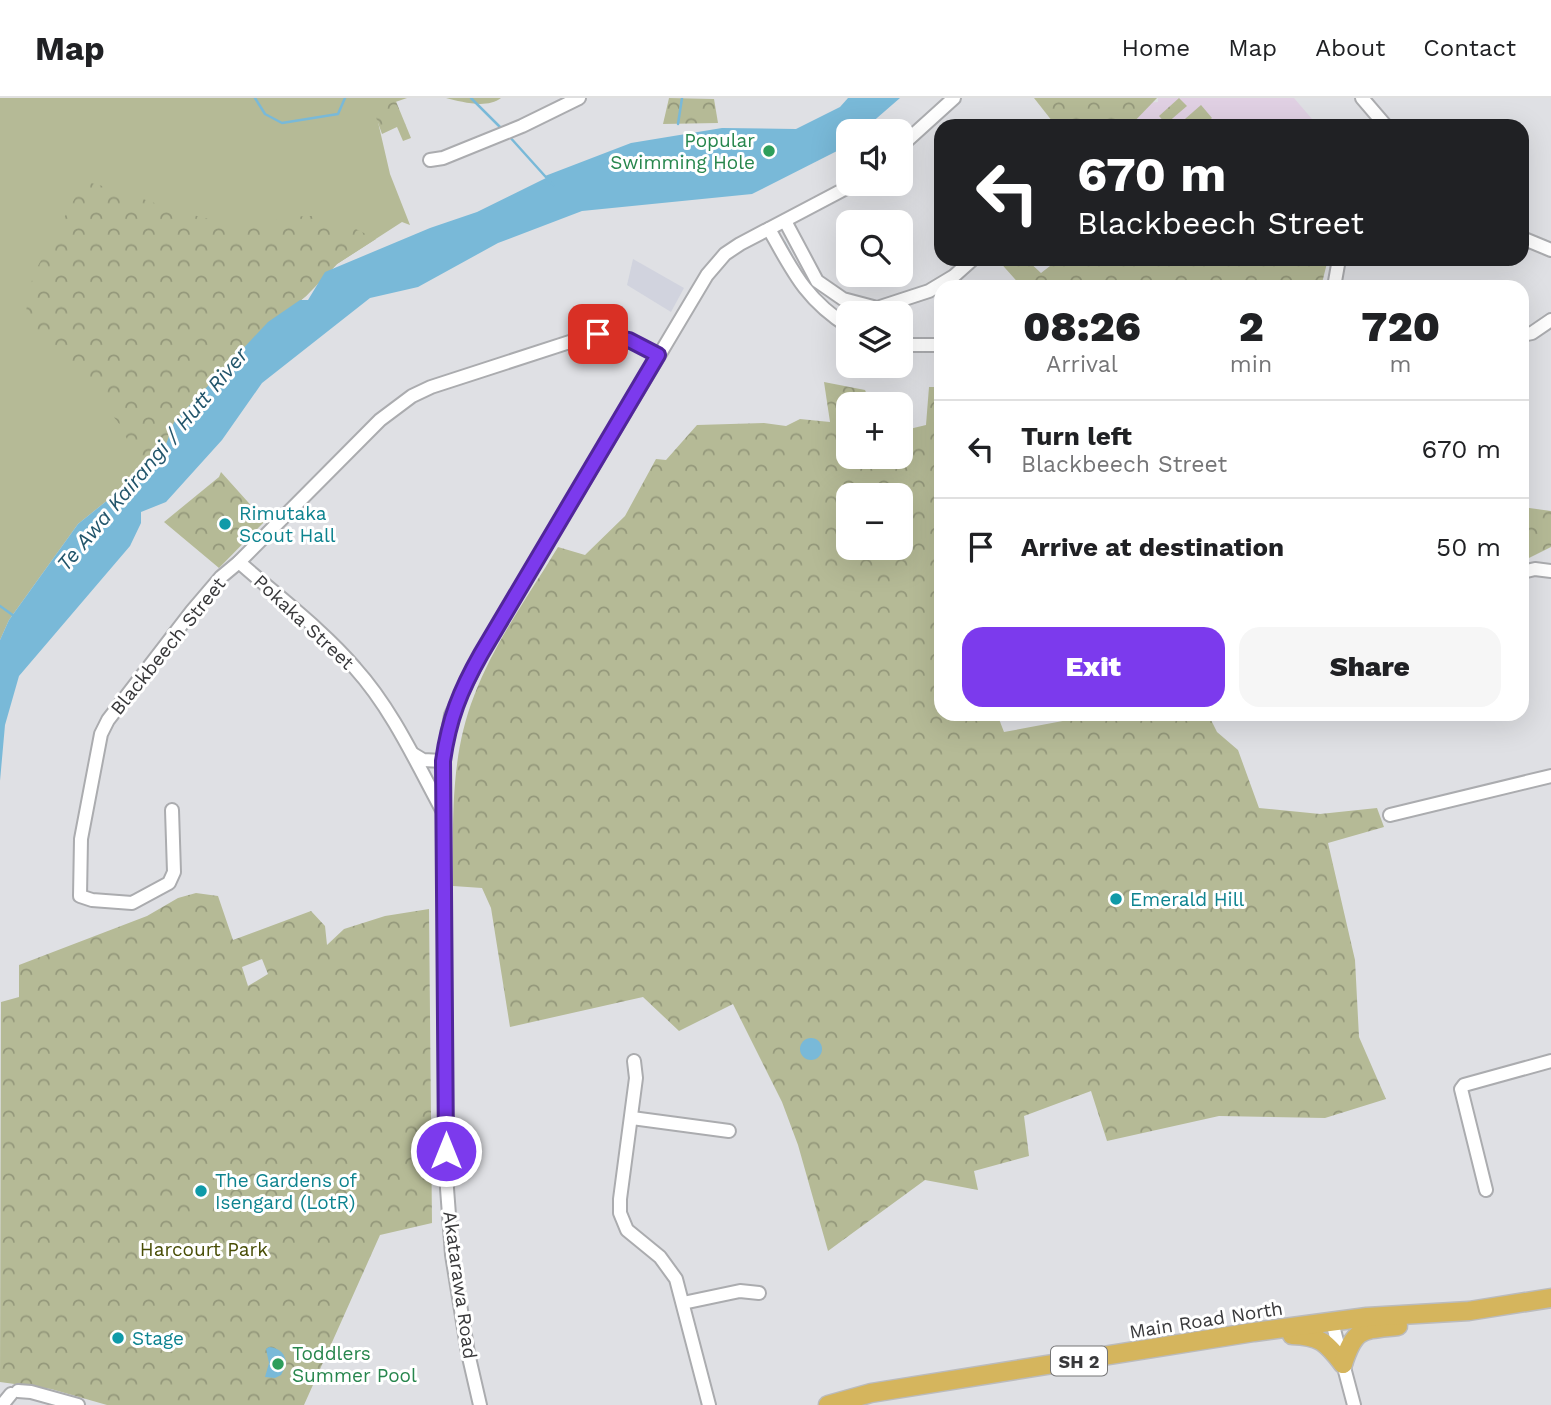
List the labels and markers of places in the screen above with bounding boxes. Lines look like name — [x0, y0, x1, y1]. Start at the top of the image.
place label: Popular Swimming Hole — [610, 129, 755, 174]
marker: Popular Swimming Hole — [761, 143, 777, 159]
pin — [568, 304, 628, 364]
place label: Rimutaka Scout Hall — [239, 502, 336, 547]
marker: Rimutaka Scout Hall — [217, 516, 233, 532]
place label: Emerald Hill — [1130, 888, 1244, 911]
marker: Emerald Hill — [1108, 891, 1124, 907]
place label: The Gardens of Isengard (LotR) — [215, 1169, 358, 1214]
marker: The Gardens of Isengard (LotR) — [193, 1183, 209, 1199]
place label: Stage — [132, 1327, 184, 1350]
marker: Stage — [110, 1330, 126, 1346]
place label: Toddlers Summer Pool — [292, 1342, 417, 1387]
marker: Toddlers Summer Pool — [270, 1356, 286, 1372]

